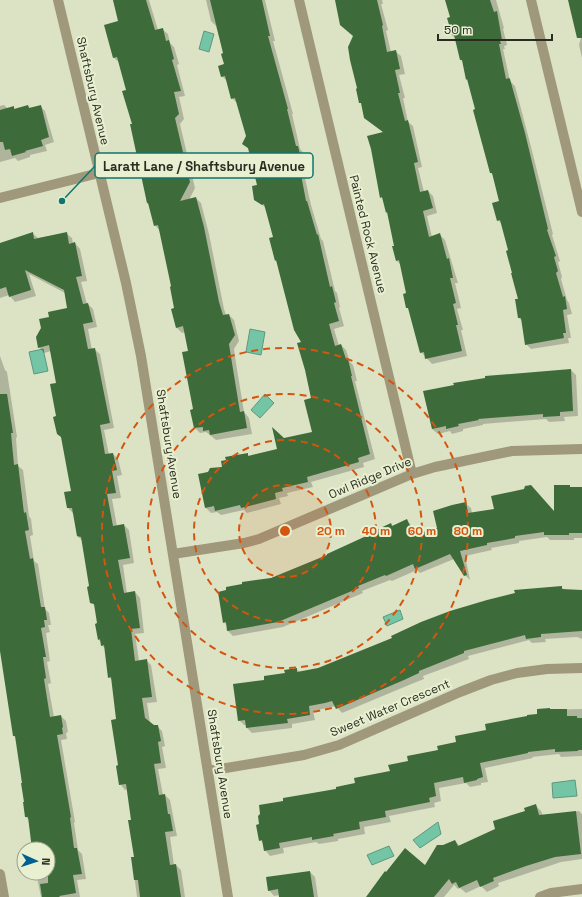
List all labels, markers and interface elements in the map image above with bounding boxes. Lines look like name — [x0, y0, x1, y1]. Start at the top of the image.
scale bar — [438, 16, 552, 42]
text: 50 m — [444, 22, 472, 38]
street label: Shaftsbury Avenue — [73, 35, 113, 147]
callout: Laratt Lane / Shaftsbury Avenue — [95, 153, 313, 178]
text: Laratt Lane / Shaftsbury Avenue — [103, 158, 305, 175]
street label: Painted Rock Avenue — [346, 173, 390, 295]
street label: Shaftsbury Avenue — [152, 388, 186, 500]
street label: Owl Ridge Drive — [326, 453, 414, 503]
text: 20 m — [317, 523, 345, 539]
text: 40 m — [362, 523, 390, 539]
text: 60 m — [408, 523, 436, 539]
text: 80 m — [454, 523, 482, 539]
centre of rings — [278, 524, 292, 538]
street label: Sweet Water Crescent — [328, 675, 452, 741]
street label: Shaftsbury Avenue — [203, 708, 237, 820]
north arrow — [16, 841, 56, 881]
text: N — [39, 857, 53, 866]

